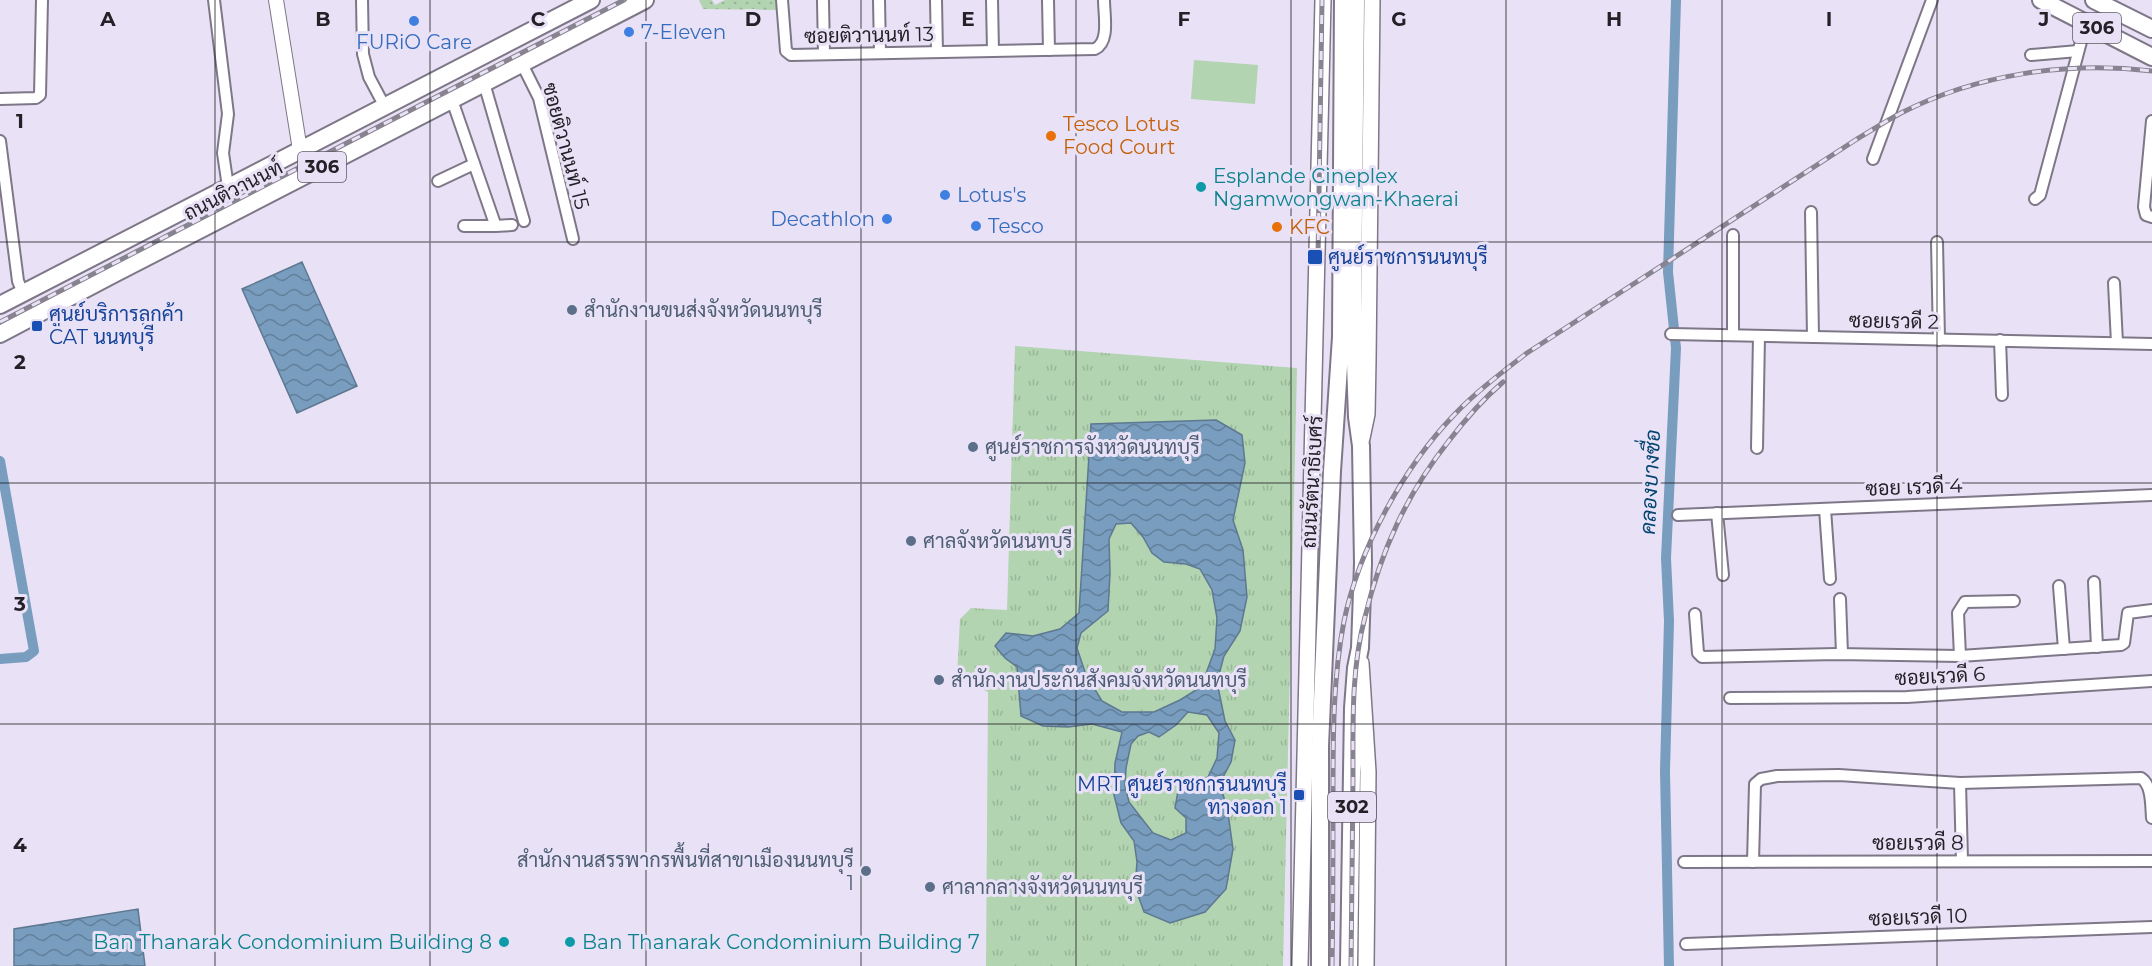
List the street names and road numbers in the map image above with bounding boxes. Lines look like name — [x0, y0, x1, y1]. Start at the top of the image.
road number: 306 — [2073, 13, 2121, 43]
street label: ซอยติวานนท์ 13 — [804, 20, 934, 48]
street label: ซอยติวานนท์ 15 — [538, 80, 596, 212]
road number: 306 — [298, 152, 346, 182]
street label: ถนนติวานนท์ — [179, 153, 286, 225]
street label: ซอยเรวดี 2 — [1849, 307, 1939, 334]
street label: ถนนรัตนาธิเบศร์ — [1295, 415, 1327, 549]
street label: ซอย เรวดี 4 — [1865, 472, 1963, 501]
street label: ซอยเรวดี 6 — [1894, 661, 1986, 690]
road number: 302 — [1328, 792, 1376, 822]
street label: ซอยเรวดี 8 — [1872, 830, 1964, 855]
street label: ซอยเรวดี 10 — [1868, 902, 1968, 931]

